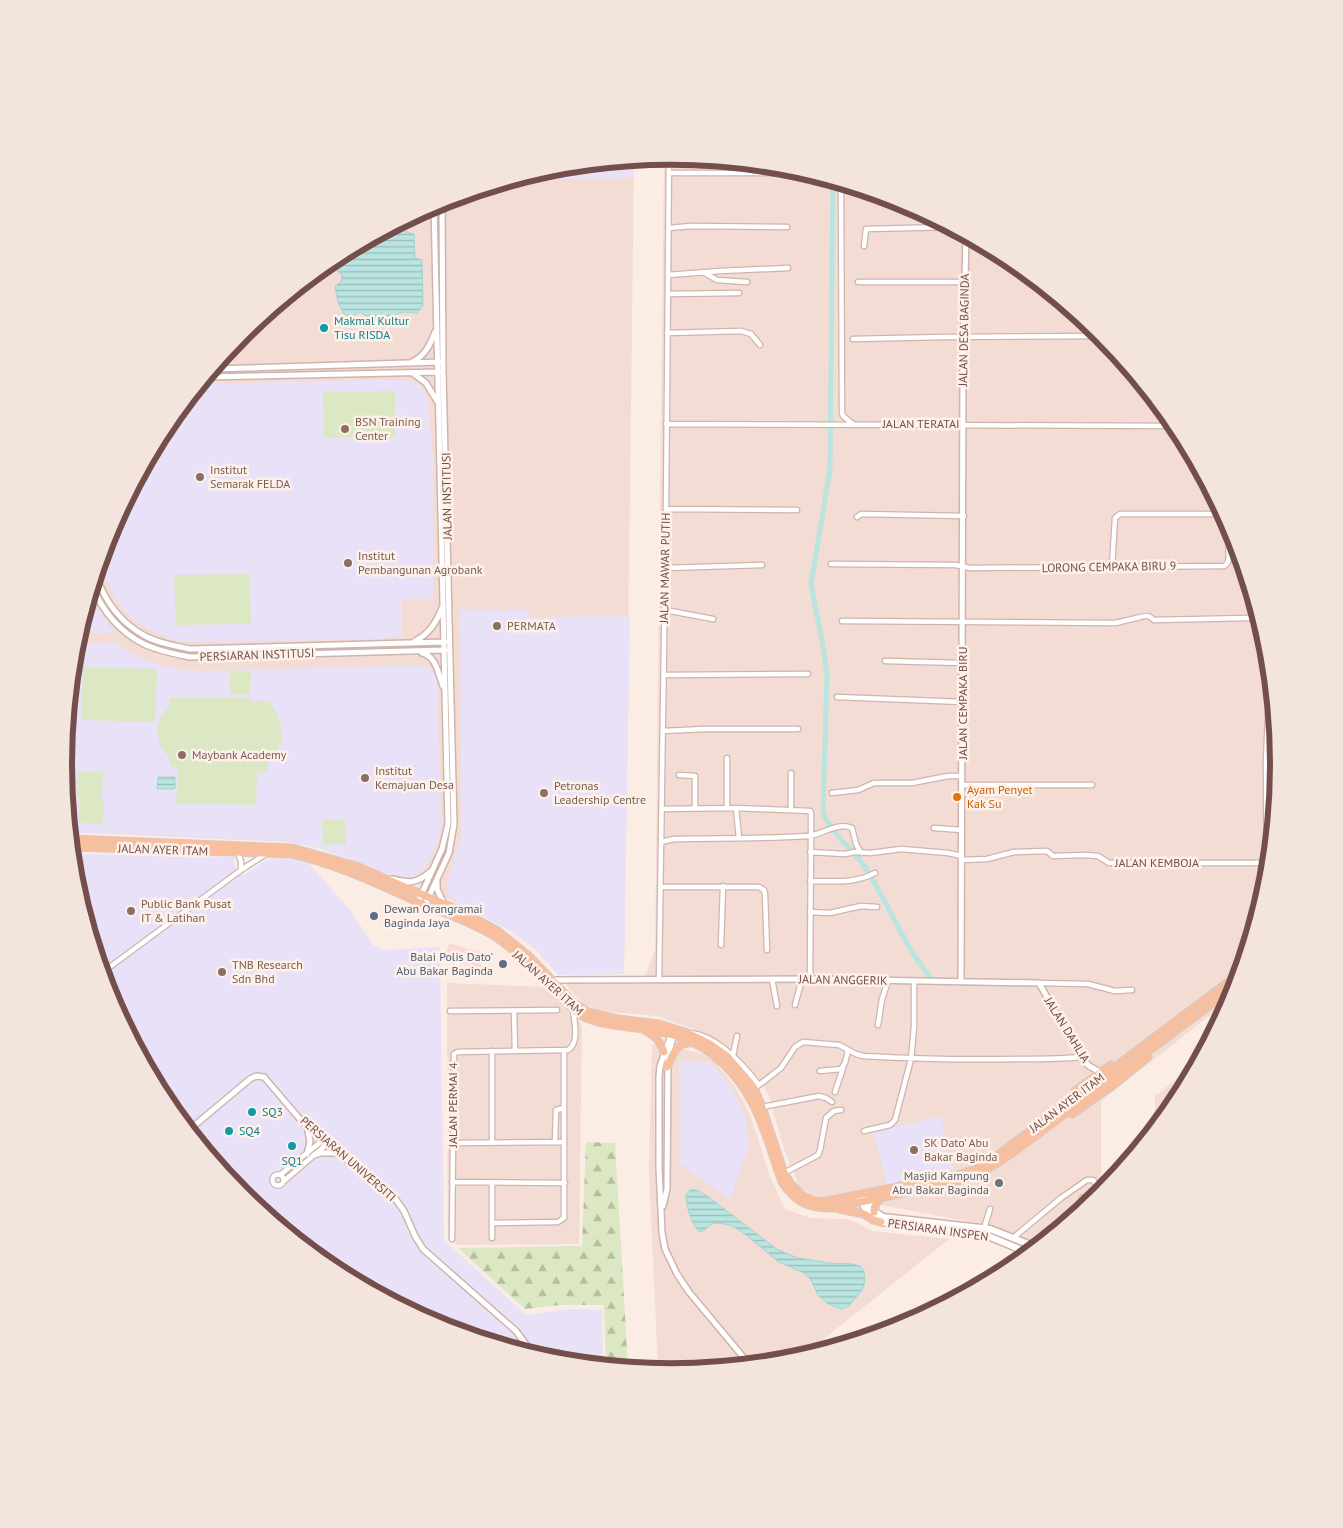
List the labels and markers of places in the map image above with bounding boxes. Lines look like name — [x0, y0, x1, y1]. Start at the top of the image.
place label: Makmal Kultur Tisu RISDA — [334, 313, 409, 342]
marker: Makmal Kultur Tisu RISDA — [318, 322, 330, 334]
place label: BSN Training Center — [355, 414, 421, 443]
marker: BSN Training Center — [339, 423, 351, 435]
place label: Institut Semarak FELDA — [210, 462, 290, 491]
marker: Institut Semarak FELDA — [194, 471, 206, 483]
place label: Institut Pembangunan Agrobank — [358, 548, 483, 577]
marker: Institut Pembangunan Agrobank — [342, 557, 354, 569]
place label: PERMATA — [507, 618, 556, 633]
marker: PERMATA — [491, 620, 503, 632]
place label: Maybank Academy — [192, 747, 287, 762]
marker: Maybank Academy — [176, 749, 188, 761]
place label: Institut Kemajuan Desa — [375, 763, 454, 792]
marker: Institut Kemajuan Desa — [359, 772, 371, 784]
place label: Petronas Leadership Centre — [554, 778, 646, 807]
place label: Ayam Penyet Kak Su — [967, 782, 1033, 811]
marker: Petronas Leadership Centre — [538, 787, 550, 799]
marker: Ayam Penyet Kak Su — [951, 791, 963, 803]
place label: Public Bank Pusat IT & Latihan — [141, 896, 231, 925]
place label: Dewan Orangramai Baginda Jaya — [384, 901, 483, 930]
marker: Public Bank Pusat IT & Latihan — [125, 905, 137, 917]
marker: Dewan Orangramai Baginda Jaya — [368, 910, 380, 922]
place label: Balai Polis Dato' Abu Bakar Baginda — [396, 949, 493, 978]
place label: TNB Research Sdn Bhd — [232, 957, 303, 986]
marker: Balai Polis Dato' Abu Bakar Baginda — [497, 958, 509, 970]
marker: TNB Research Sdn Bhd — [216, 966, 228, 978]
place label: SQ3 — [262, 1104, 283, 1119]
marker: SQ3 — [246, 1106, 258, 1118]
place label: SQ4 — [239, 1123, 261, 1138]
marker: SQ4 — [223, 1125, 235, 1137]
place label: SK Dato' Abu Bakar Baginda — [924, 1135, 998, 1164]
marker: SQ1 — [286, 1140, 298, 1152]
marker: SK Dato' Abu Bakar Baginda — [908, 1144, 920, 1156]
place label: SQ1 — [281, 1153, 303, 1168]
place label: Masjid Kampung Abu Bakar Baginda — [892, 1168, 989, 1197]
marker: Masjid Kampung Abu Bakar Baginda — [993, 1177, 1005, 1189]

